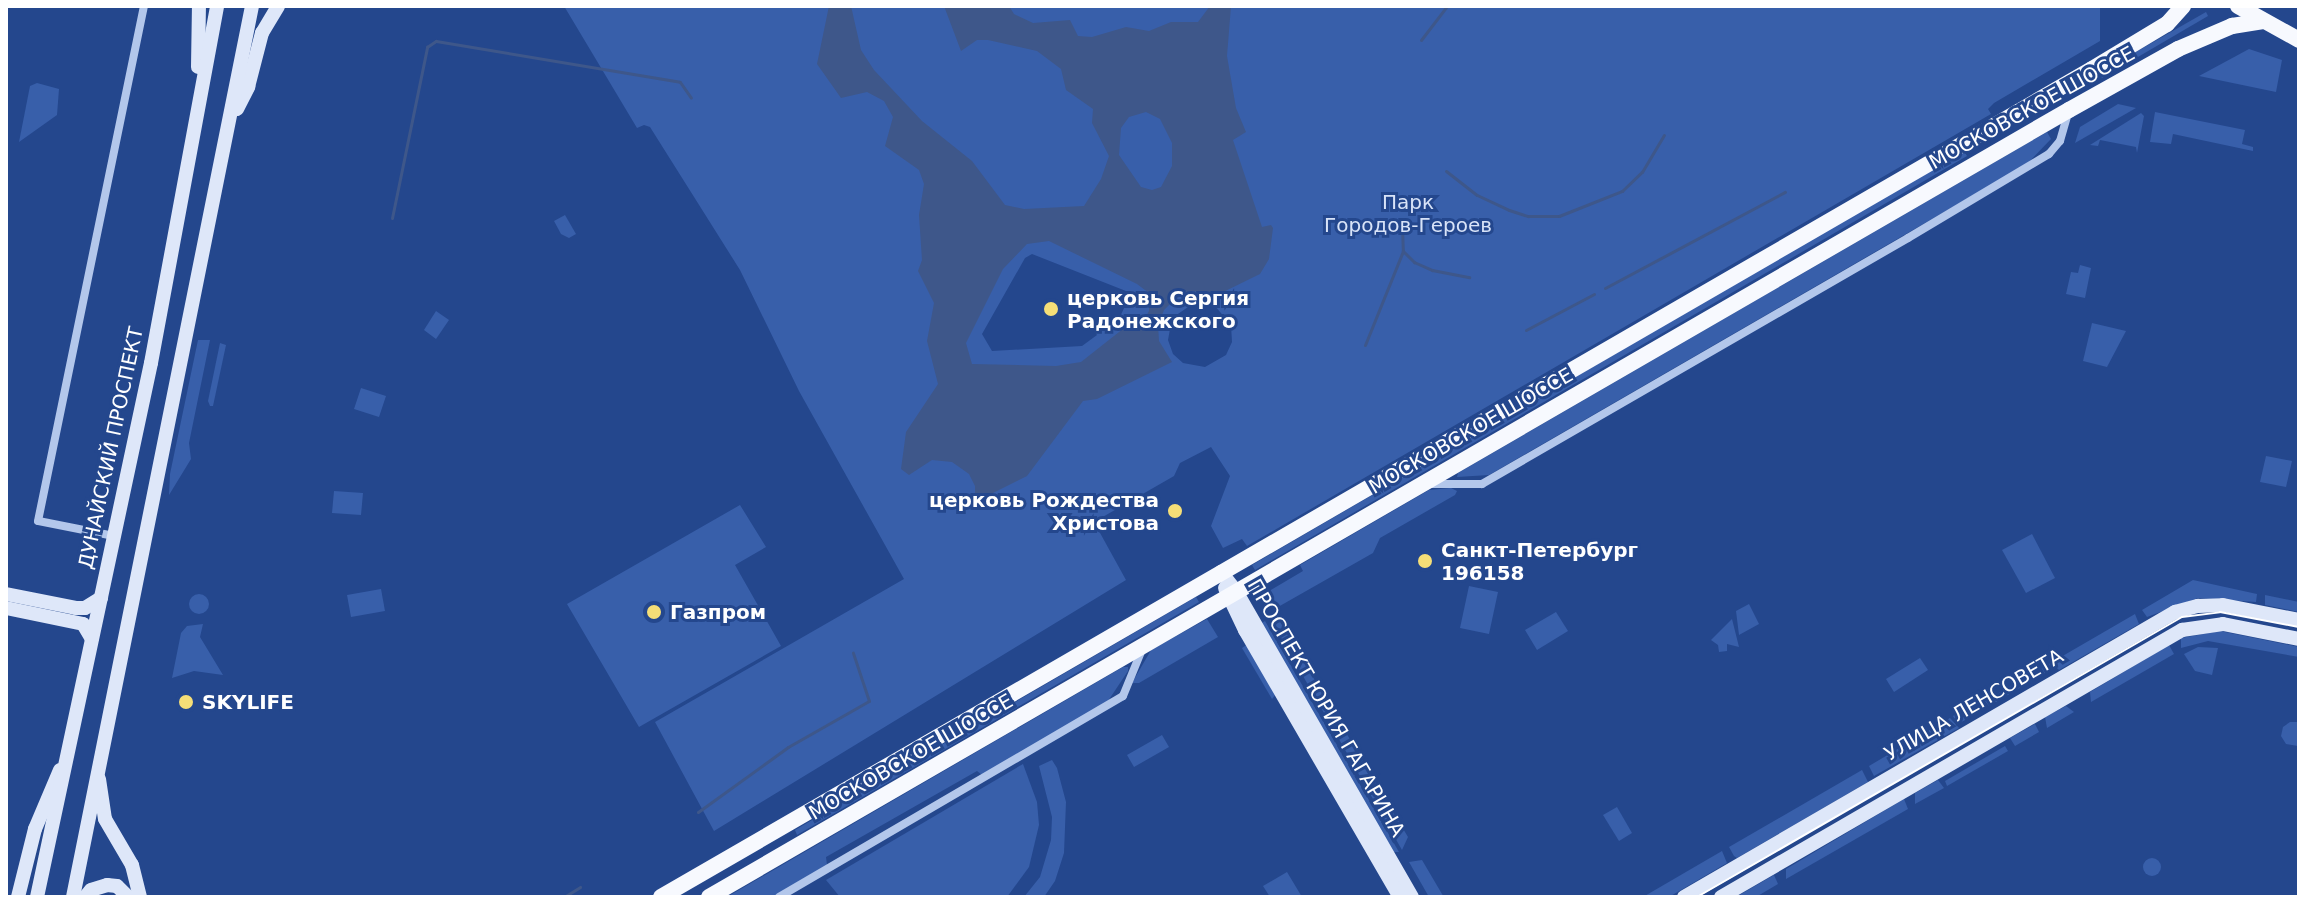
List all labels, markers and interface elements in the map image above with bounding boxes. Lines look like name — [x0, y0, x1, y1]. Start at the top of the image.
street label: МОСКОВСКОЕ ШОССЕ — [1925, 41, 2139, 175]
park label: Парк Городов-Героев — [1324, 190, 1492, 237]
place label: церковь Сергия Радонежского — [1067, 286, 1249, 333]
marker: церковь Сергия Радонежского — [1042, 300, 1060, 318]
street label: ДУНАЙСКИЙ ПРОСПЕКТ — [74, 325, 148, 571]
street label: МОСКОВСКОЕ ШОССЕ — [1365, 363, 1577, 499]
place label: церковь Рождества Христова — [929, 488, 1159, 535]
marker: церковь Рождества Христова — [1166, 502, 1184, 520]
place label: Санкт-Петербург 196158 — [1441, 538, 1638, 585]
marker: Санкт-Петербург 196158 — [1416, 552, 1434, 570]
street label: ПРОСПЕКТ ЮРИЯ ГАГАРИНА — [1242, 575, 1410, 841]
place label: Газпром — [670, 600, 766, 624]
marker: Газпром — [645, 603, 663, 621]
street label: УЛИЦА ЛЕНСОВЕТА — [1880, 644, 2068, 766]
street label: МОСКОВСКОЕ ШОССЕ — [805, 689, 1017, 825]
place label: SKYLIFE — [202, 690, 294, 714]
marker: SKYLIFE — [177, 693, 195, 711]

